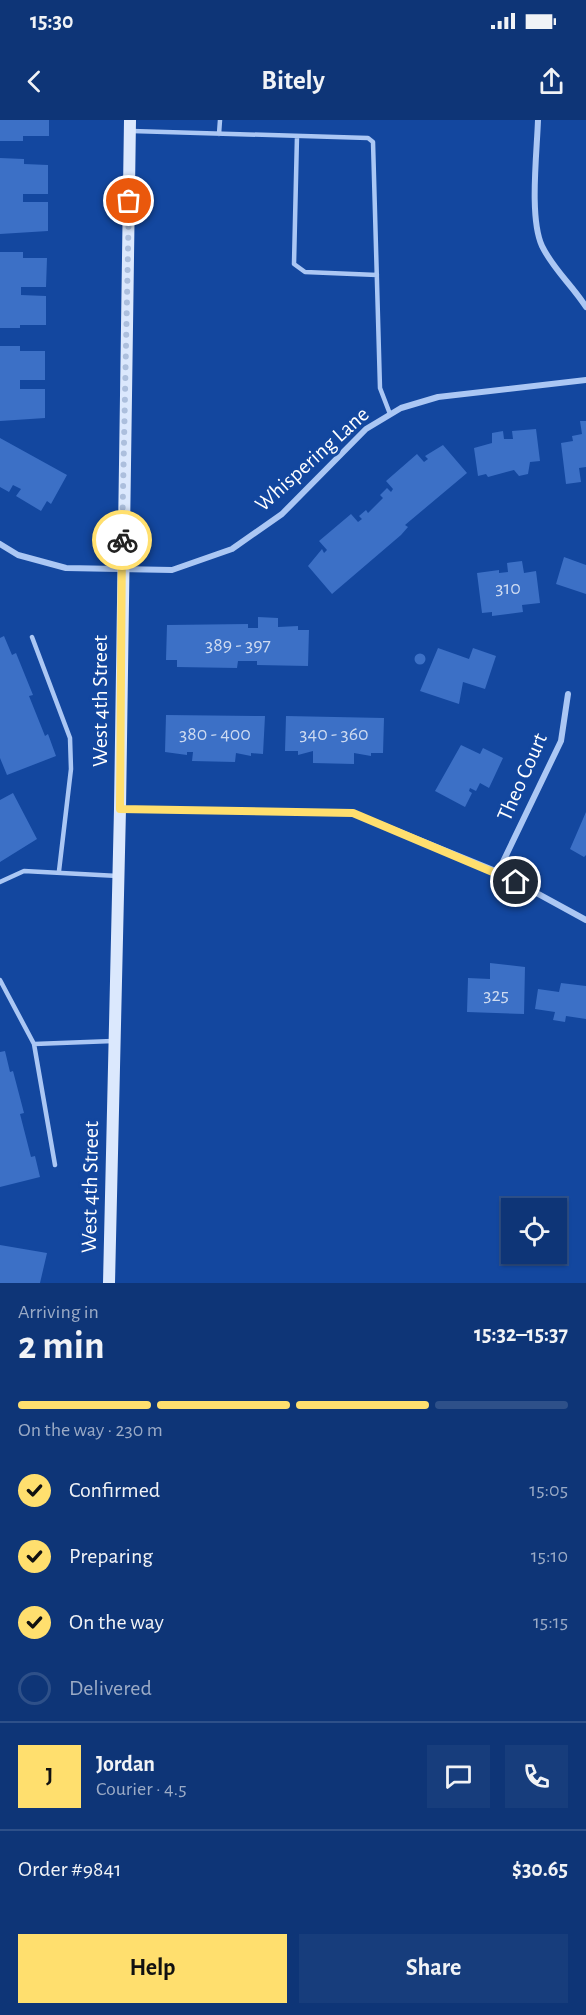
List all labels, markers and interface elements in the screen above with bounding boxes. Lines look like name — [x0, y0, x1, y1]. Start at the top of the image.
text: 15:30 — [30, 10, 73, 32]
icon: back — [18, 65, 51, 98]
icon: share — [535, 65, 568, 98]
text: Bitely — [261, 67, 325, 94]
pin — [103, 175, 154, 226]
icon: bag — [112, 184, 145, 217]
street label: Whispering Lane — [251, 403, 373, 515]
courier — [92, 510, 152, 570]
icon: bike — [106, 524, 139, 557]
house number: 310 — [495, 578, 521, 598]
street label: West 4th Street — [89, 635, 111, 767]
house number: 389 - 397 — [205, 635, 271, 655]
house number: 380 - 400 — [179, 724, 251, 744]
house number: 340 - 360 — [299, 724, 369, 744]
street label: Theo Court — [493, 730, 551, 824]
pin — [490, 856, 541, 907]
icon: home — [499, 865, 532, 898]
house number: 325 — [483, 985, 509, 1005]
street label: West 4th Street — [78, 1121, 102, 1253]
map controls — [501, 1198, 567, 1264]
button: locate — [501, 1198, 567, 1264]
text: Arriving in — [18, 1302, 99, 1322]
text: 15:32–15:37 — [474, 1323, 568, 1345]
text: 2 min — [18, 1327, 105, 1366]
text: On the way · 230 m — [18, 1420, 163, 1440]
icon: check — [18, 1474, 51, 1507]
text: Confirmed — [69, 1479, 160, 1501]
text: 15:05 — [529, 1480, 568, 1500]
icon: check — [18, 1540, 51, 1573]
text: Preparing — [69, 1545, 153, 1567]
text: 15:10 — [531, 1546, 568, 1566]
icon: check — [18, 1606, 51, 1639]
text: On the way — [69, 1611, 164, 1633]
text: 15:15 — [533, 1612, 568, 1632]
text: Delivered — [69, 1677, 152, 1699]
button: chat — [427, 1745, 490, 1808]
button: phone — [505, 1745, 568, 1808]
text: Jordan — [96, 1753, 155, 1775]
text: J — [46, 1765, 53, 1787]
text: Courier · 4.5 — [96, 1779, 187, 1799]
text: Order #9841 — [18, 1858, 122, 1880]
text: $30.65 — [512, 1858, 568, 1880]
button: Help — [18, 1934, 287, 2003]
button: Share — [299, 1934, 568, 2003]

